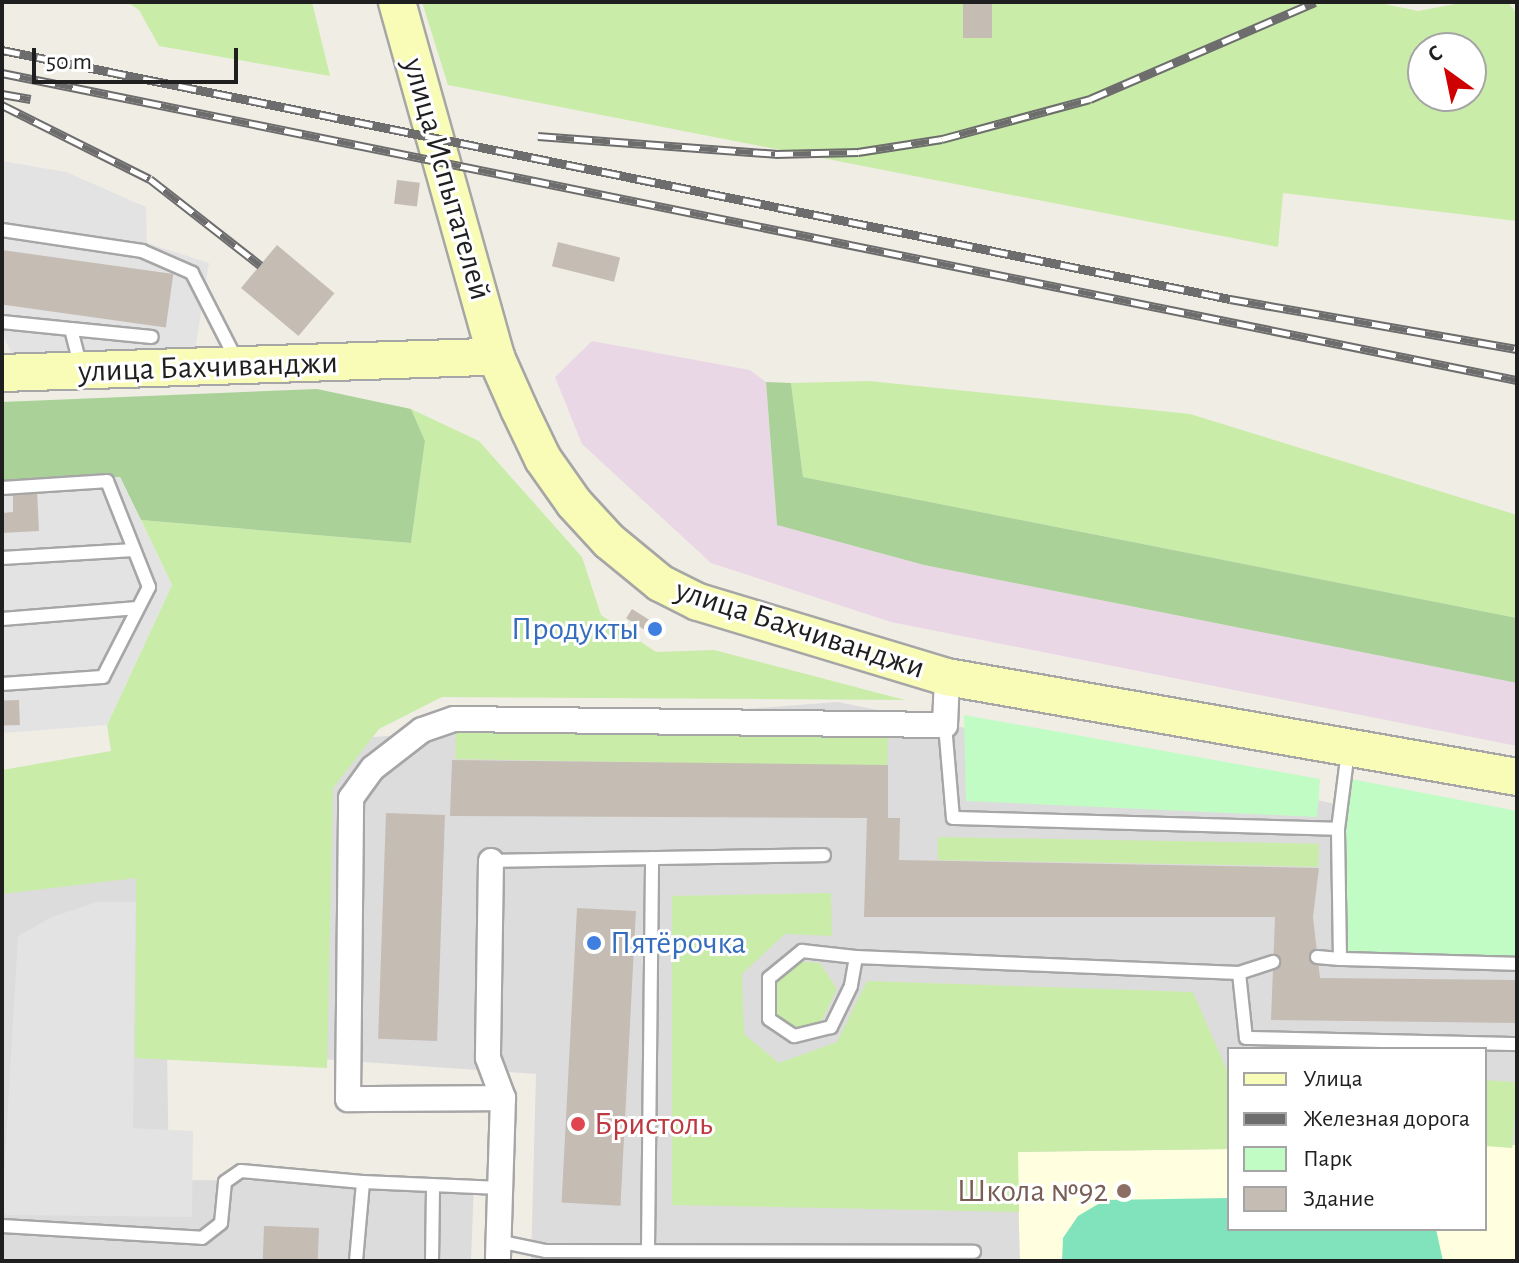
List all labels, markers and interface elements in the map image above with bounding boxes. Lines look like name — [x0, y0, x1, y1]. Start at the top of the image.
scale bar — [36, 32, 242, 82]
north arrow — [1407, 32, 1487, 112]
text: С — [1424, 41, 1446, 66]
text: 50 m — [46, 50, 92, 74]
street label: улица Испытателей — [394, 54, 500, 304]
street label: улица Бахчиванджи — [78, 343, 338, 391]
street label: улица Бахчиванджи — [671, 571, 929, 687]
place label: Продукты — [511, 610, 639, 648]
marker: Продукты — [646, 620, 664, 638]
place label: Пятёрочка — [610, 924, 746, 962]
marker: Пятёрочка — [585, 934, 603, 952]
legend — [1227, 1047, 1487, 1231]
text: Улица — [1303, 1067, 1363, 1091]
place label: Бристоль — [594, 1105, 713, 1143]
text: Железная дорога — [1303, 1107, 1470, 1131]
marker: Бристоль — [569, 1115, 587, 1133]
text: Парк — [1303, 1147, 1352, 1171]
place label: Школа №92 — [957, 1172, 1108, 1210]
marker: Школа №92 — [1115, 1182, 1133, 1200]
text: Здание — [1303, 1187, 1374, 1211]

